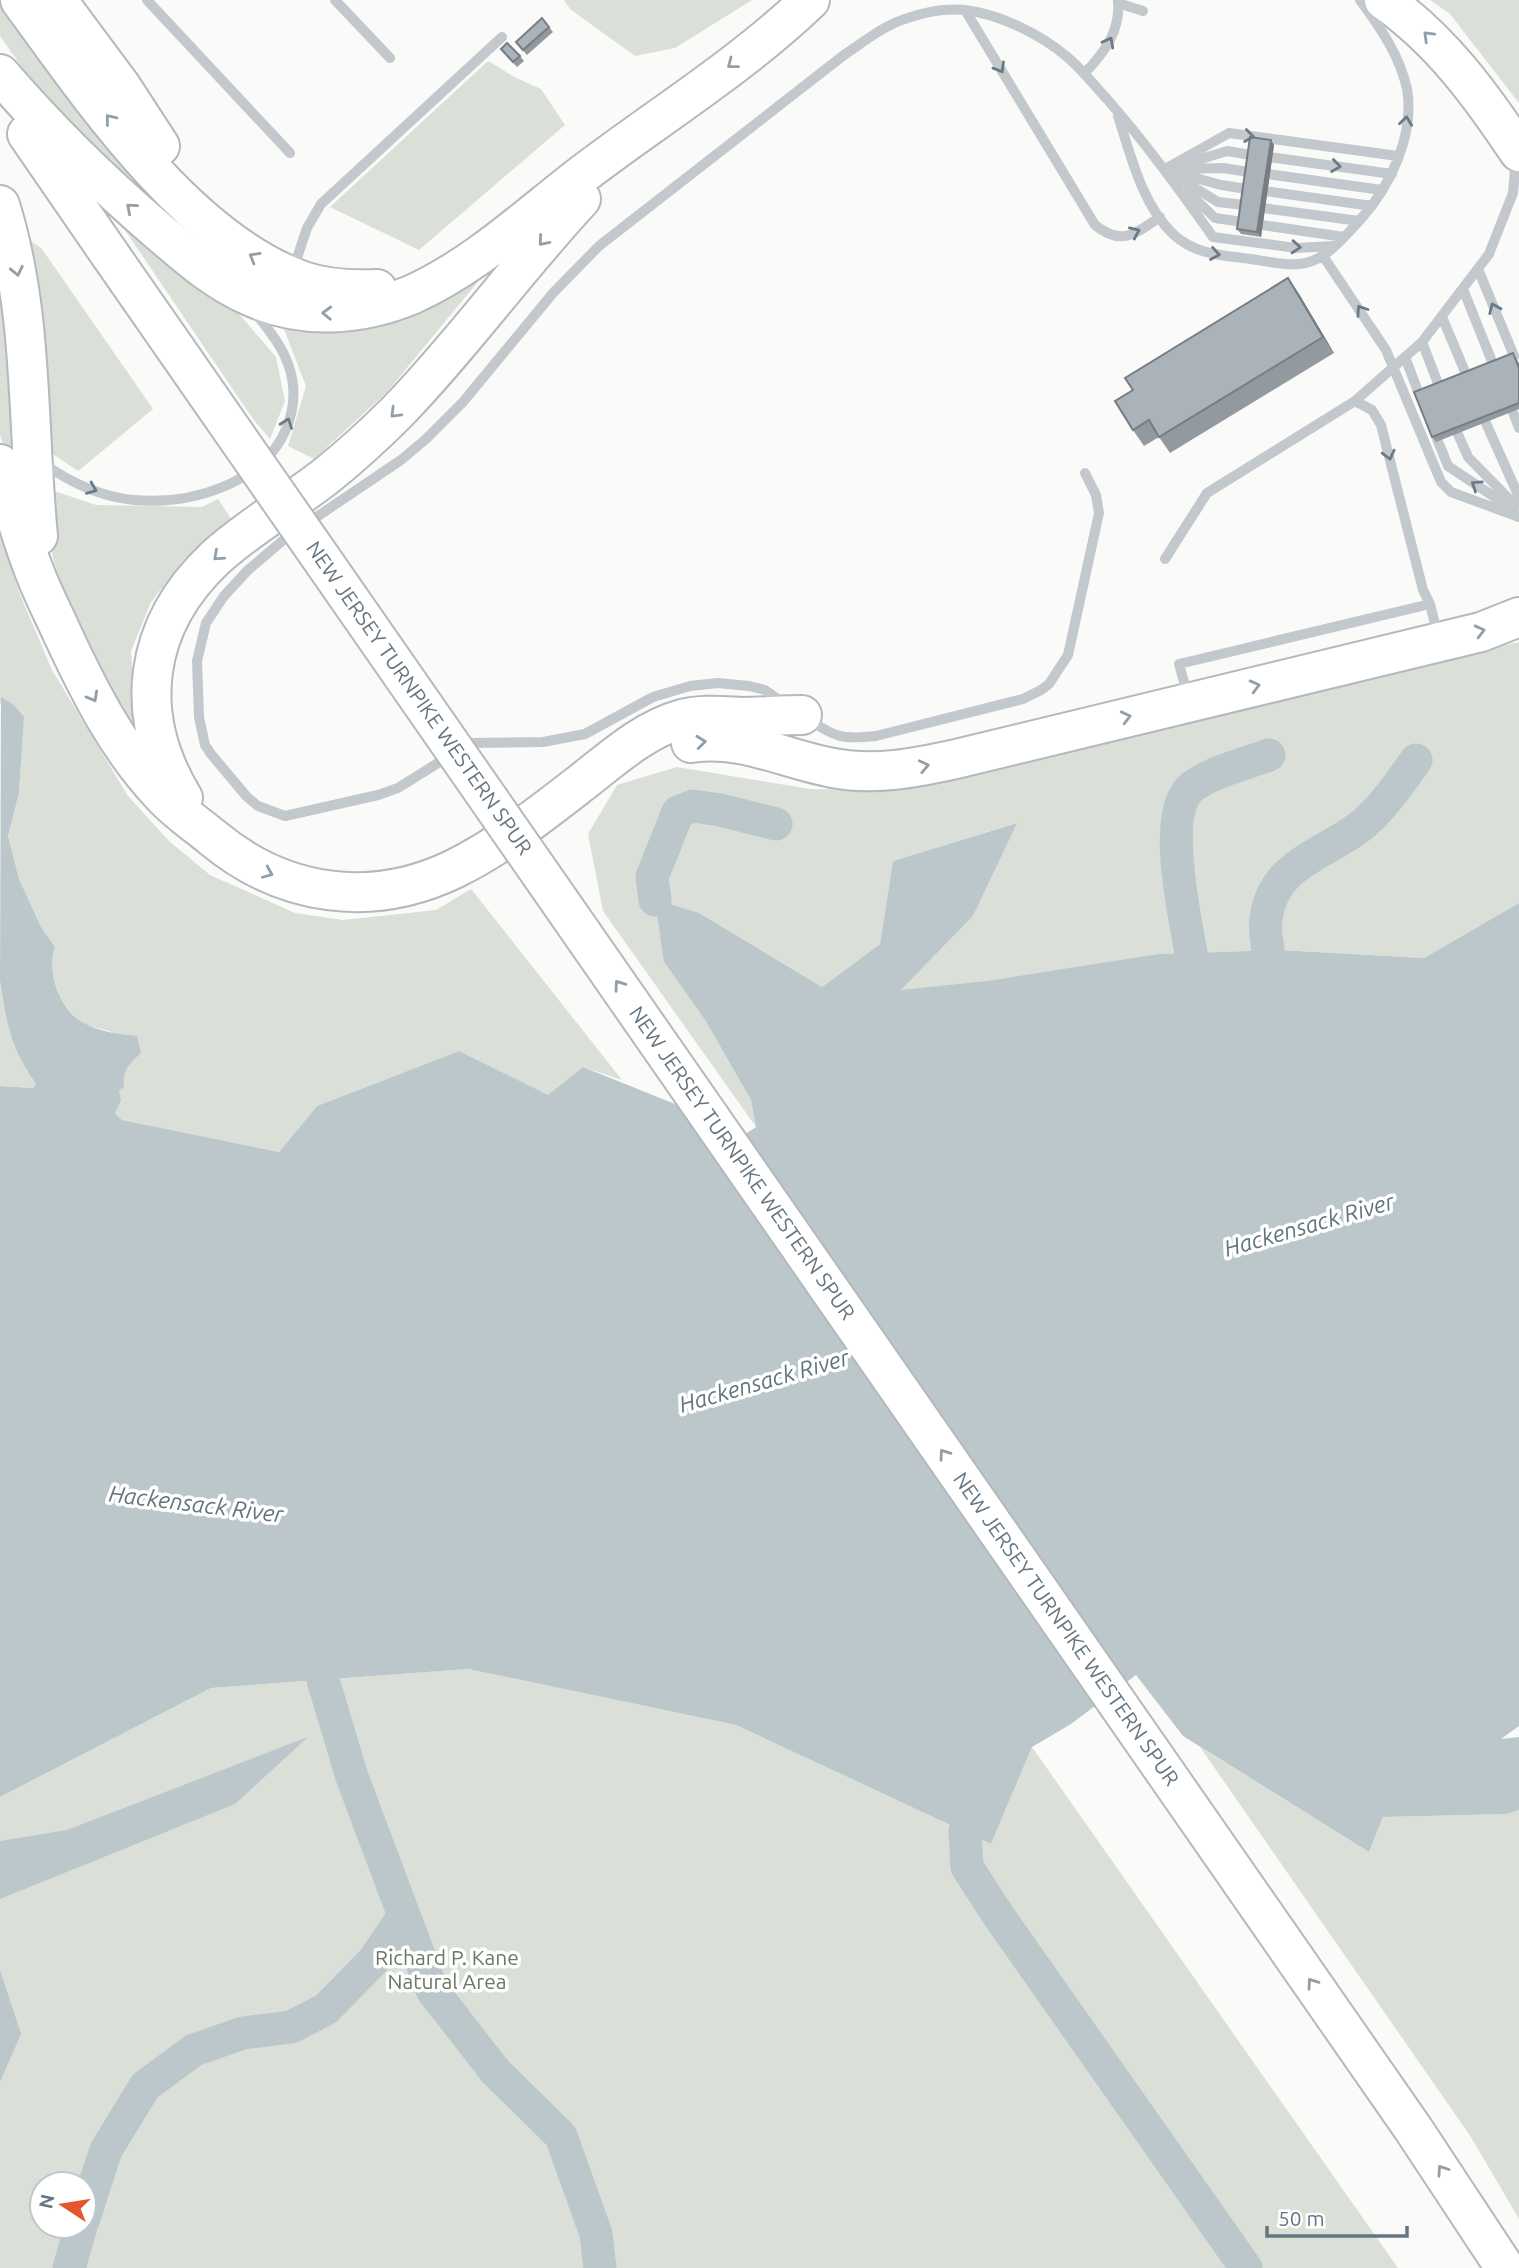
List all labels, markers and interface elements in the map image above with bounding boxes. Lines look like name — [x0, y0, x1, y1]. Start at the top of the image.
one-way arrow — [1423, 32, 1436, 45]
one-way arrow — [1101, 36, 1114, 49]
one-way arrow — [727, 56, 740, 69]
one-way arrow — [991, 61, 1004, 74]
one-way arrow — [106, 114, 119, 126]
one-way arrow — [1399, 115, 1414, 127]
one-way arrow — [1243, 128, 1254, 143]
one-way arrow — [1330, 159, 1342, 174]
one-way arrow — [127, 204, 140, 216]
one-way arrow — [1127, 227, 1140, 240]
one-way arrow — [539, 233, 551, 246]
one-way arrow — [1291, 239, 1302, 254]
one-way arrow — [1209, 245, 1221, 260]
one-way arrow — [249, 252, 261, 265]
one-way arrow — [9, 265, 24, 277]
one-way arrow — [1488, 303, 1502, 315]
one-way arrow — [321, 305, 332, 320]
one-way arrow — [1356, 305, 1369, 318]
one-way arrow — [390, 405, 403, 418]
one-way arrow — [279, 418, 293, 430]
one-way arrow — [1381, 449, 1395, 461]
one-way arrow — [86, 481, 98, 495]
one-way arrow — [1471, 481, 1484, 493]
street label: NEW JERSEY TURNPIKE WESTERN SPUR — [302, 536, 538, 859]
one-way arrow — [213, 548, 226, 560]
one-way arrow — [1474, 625, 1486, 640]
one-way arrow — [1249, 680, 1261, 694]
one-way arrow — [84, 689, 98, 702]
one-way arrow — [1120, 711, 1132, 725]
one-way arrow — [696, 735, 707, 750]
one-way arrow — [918, 759, 930, 774]
one-way arrow — [261, 865, 273, 879]
one-way arrow — [615, 980, 627, 993]
street label: NEW JERSEY TURNPIKE WESTERN SPUR — [625, 1001, 861, 1324]
water label: Hackensack River — [1221, 1188, 1398, 1261]
water label: Hackensack River — [676, 1344, 853, 1417]
one-way arrow — [940, 1449, 952, 1462]
street label: NEW JERSEY TURNPIKE WESTERN SPUR — [949, 1467, 1185, 1790]
water label: Hackensack River — [107, 1480, 286, 1527]
park label: Richard P. Kane Natural Area — [375, 1945, 519, 1993]
one-way arrow — [1308, 1978, 1320, 1991]
one-way arrow — [1437, 2164, 1450, 2177]
north arrow — [28, 2170, 98, 2240]
text: N — [34, 2192, 59, 2211]
scale bar — [1267, 2194, 1407, 2238]
text: 50 m — [1278, 2206, 1325, 2230]

